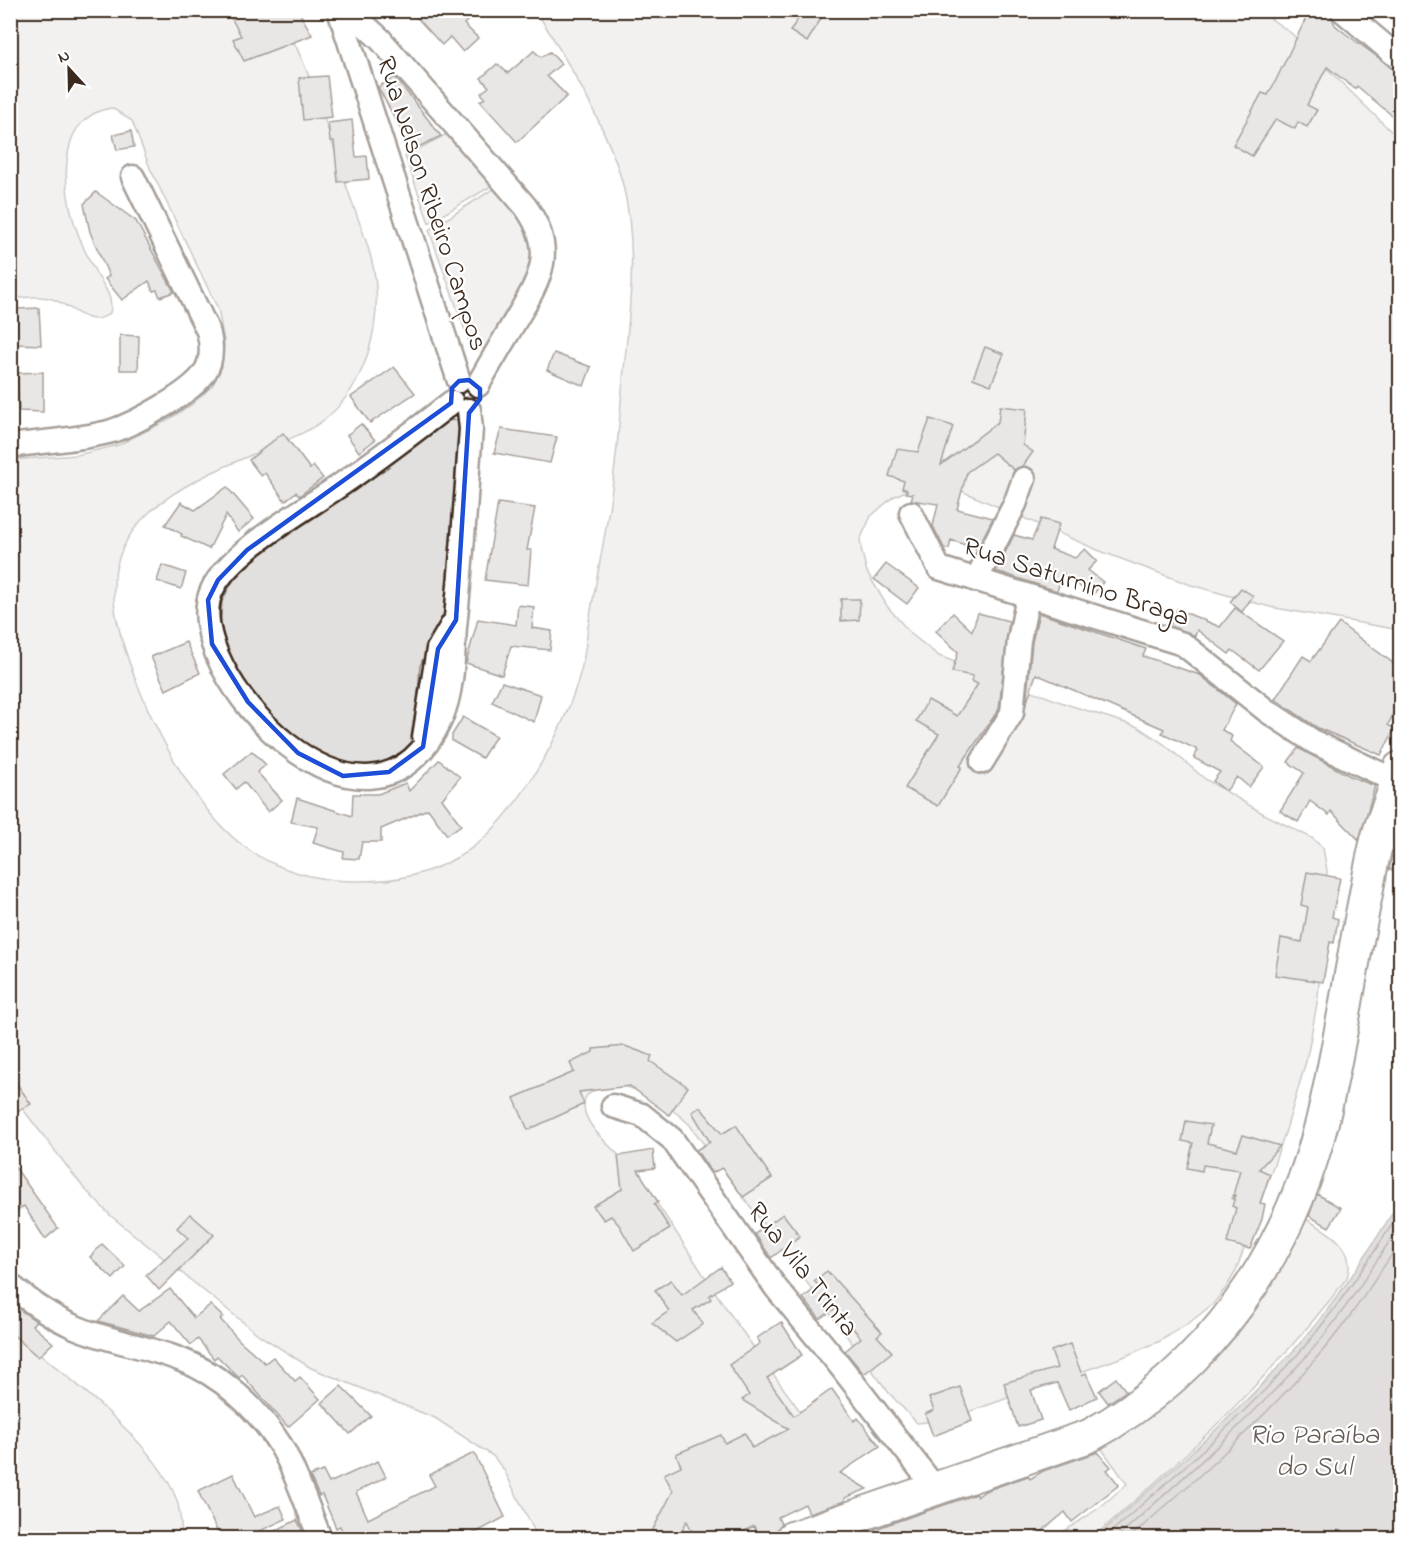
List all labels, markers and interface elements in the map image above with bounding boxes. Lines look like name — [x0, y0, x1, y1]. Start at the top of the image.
north arrow — [39, 39, 99, 99]
text: N — [55, 44, 74, 70]
street label: Rua Nelson Ribeiro Campos — [365, 52, 497, 356]
street label: Rua Saturnino Braga — [958, 528, 1194, 638]
street label: Rua Vila Trinta — [737, 1194, 867, 1346]
water label: Rio Paraíba do Sul — [1249, 1416, 1380, 1489]

